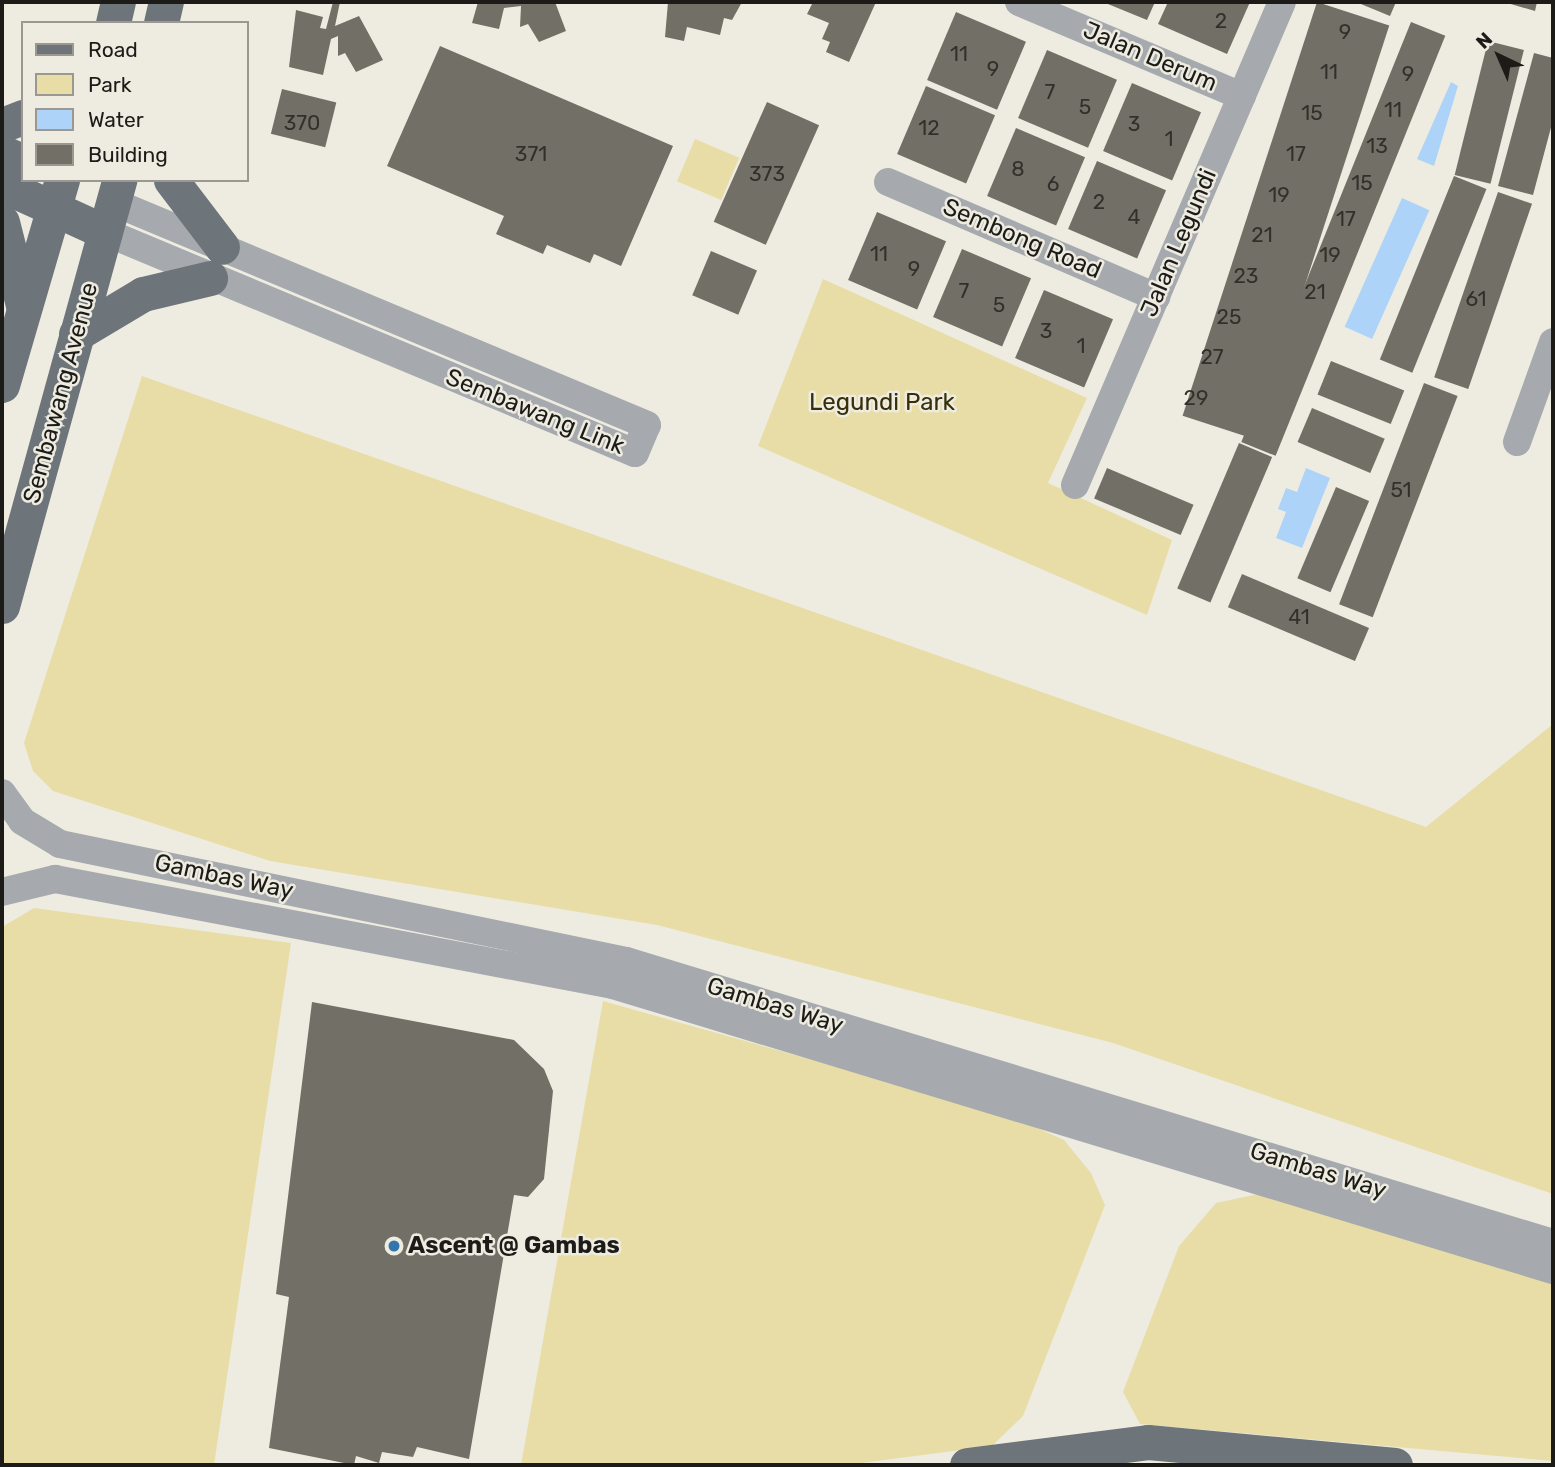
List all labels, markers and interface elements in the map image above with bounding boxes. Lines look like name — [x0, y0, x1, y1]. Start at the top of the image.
house number: 2 — [1215, 8, 1227, 34]
street label: Jalan Derum — [1079, 16, 1221, 98]
house number: 9 — [1339, 19, 1351, 45]
legend — [21, 21, 248, 182]
north arrow — [1464, 21, 1534, 91]
text: N — [1471, 28, 1497, 54]
text: Road — [88, 37, 138, 62]
house number: 11 — [950, 41, 968, 67]
house number: 9 — [987, 56, 999, 82]
house number: 11 — [1320, 59, 1338, 85]
house number: 9 — [1402, 61, 1414, 87]
text: Park — [88, 72, 132, 97]
house number: 7 — [1045, 79, 1055, 105]
house number: 5 — [1079, 94, 1091, 120]
house number: 11 — [1384, 97, 1402, 123]
house number: 15 — [1301, 100, 1323, 126]
text: Water — [88, 107, 144, 132]
house number: 370 — [284, 110, 320, 136]
house number: 3 — [1128, 111, 1140, 137]
house number: 12 — [918, 115, 940, 141]
house number: 1 — [1165, 126, 1173, 152]
house number: 13 — [1366, 133, 1388, 159]
house number: 371 — [515, 141, 547, 167]
house number: 17 — [1286, 141, 1306, 167]
text: Building — [88, 142, 168, 167]
house number: 8 — [1011, 156, 1025, 182]
house number: 373 — [749, 161, 785, 187]
street label: Jalan Legundi — [1135, 165, 1223, 321]
house number: 15 — [1351, 170, 1373, 196]
house number: 6 — [1047, 171, 1059, 197]
house number: 19 — [1268, 182, 1290, 208]
house number: 2 — [1093, 189, 1105, 215]
street label: Sembong Road — [938, 193, 1106, 285]
house number: 4 — [1127, 204, 1141, 230]
house number: 17 — [1336, 206, 1356, 232]
house number: 21 — [1251, 222, 1273, 248]
house number: 11 — [870, 241, 888, 267]
house number: 19 — [1319, 242, 1341, 268]
house number: 9 — [908, 256, 920, 282]
house number: 23 — [1234, 263, 1258, 289]
house number: 7 — [959, 278, 969, 304]
street label: Sembawang Avenue — [18, 279, 104, 507]
house number: 21 — [1304, 279, 1326, 305]
house number: 61 — [1465, 286, 1487, 312]
house number: 5 — [993, 292, 1005, 318]
house number: 25 — [1217, 304, 1241, 330]
house number: 3 — [1040, 318, 1052, 344]
house number: 1 — [1077, 333, 1085, 359]
house number: 27 — [1200, 344, 1224, 370]
street label: Sembawang Link — [441, 363, 629, 461]
house number: 29 — [1184, 385, 1208, 411]
park label: Legundi Park — [809, 389, 955, 417]
house number: 51 — [1390, 477, 1412, 503]
house number: 41 — [1288, 604, 1310, 630]
street label: Gambas Way — [152, 848, 296, 906]
street label: Gambas Way — [703, 972, 847, 1040]
street label: Gambas Way — [1246, 1137, 1390, 1205]
place label: Ascent @ Gambas — [408, 1232, 620, 1260]
marker: Ascent @ Gambas — [386, 1238, 402, 1254]

